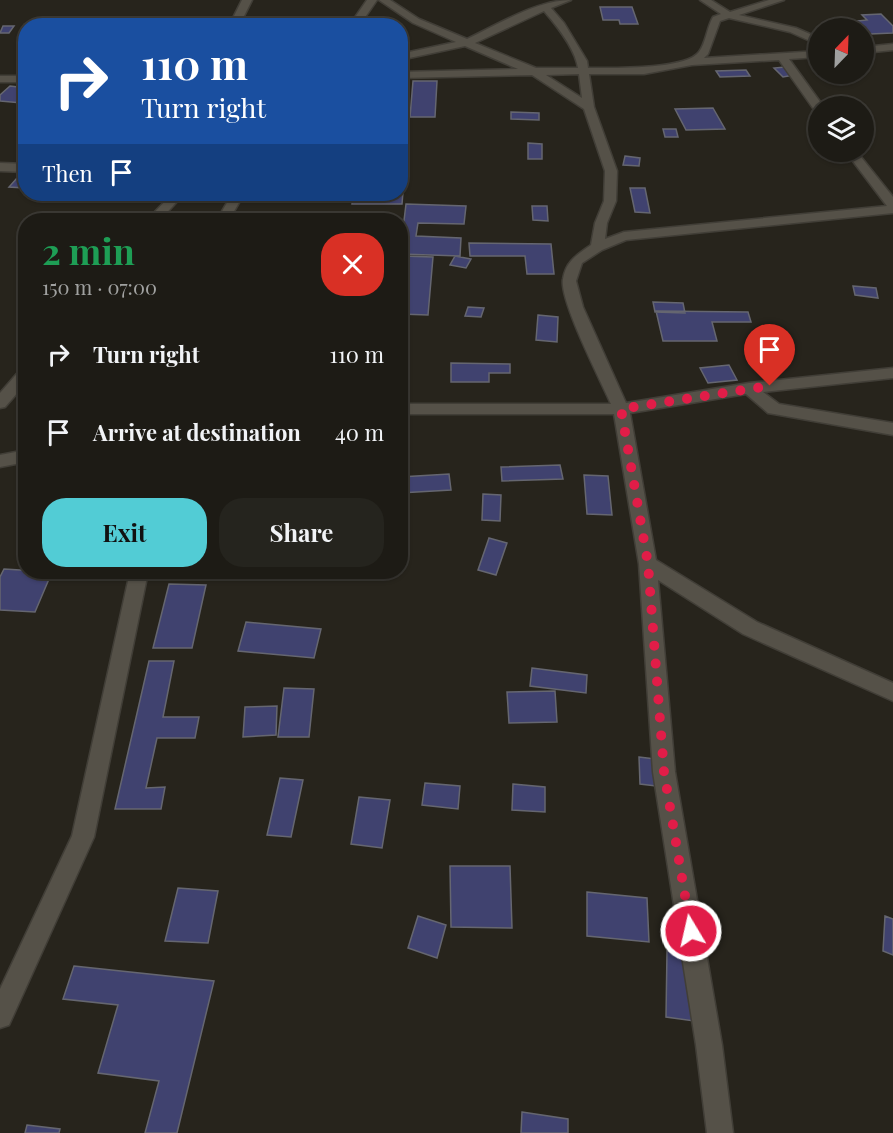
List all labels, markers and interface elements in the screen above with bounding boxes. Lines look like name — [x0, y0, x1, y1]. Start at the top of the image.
north arrow — [808, 18, 874, 84]
map controls — [808, 18, 874, 162]
text: 110 m — [141, 35, 248, 91]
icon: right — [42, 42, 120, 120]
text: Turn right — [141, 89, 266, 125]
button: layers — [808, 96, 874, 162]
icon: arrive — [105, 156, 138, 189]
text: Then — [42, 158, 93, 188]
text: 2 min — [42, 226, 135, 274]
button: close — [321, 233, 384, 296]
text: 150 m · 07:00 — [42, 273, 157, 300]
pin — [744, 324, 795, 386]
icon: arrive — [753, 333, 786, 366]
icon: right — [42, 338, 75, 371]
text: Turn right — [93, 339, 199, 369]
text: 110 m — [330, 339, 384, 369]
icon: arrive — [42, 416, 75, 449]
text: Arrive at destination — [93, 417, 301, 447]
text: 40 m — [335, 417, 384, 447]
button: Exit — [42, 498, 207, 567]
button: Share — [219, 498, 384, 567]
position arrow — [659, 899, 723, 963]

